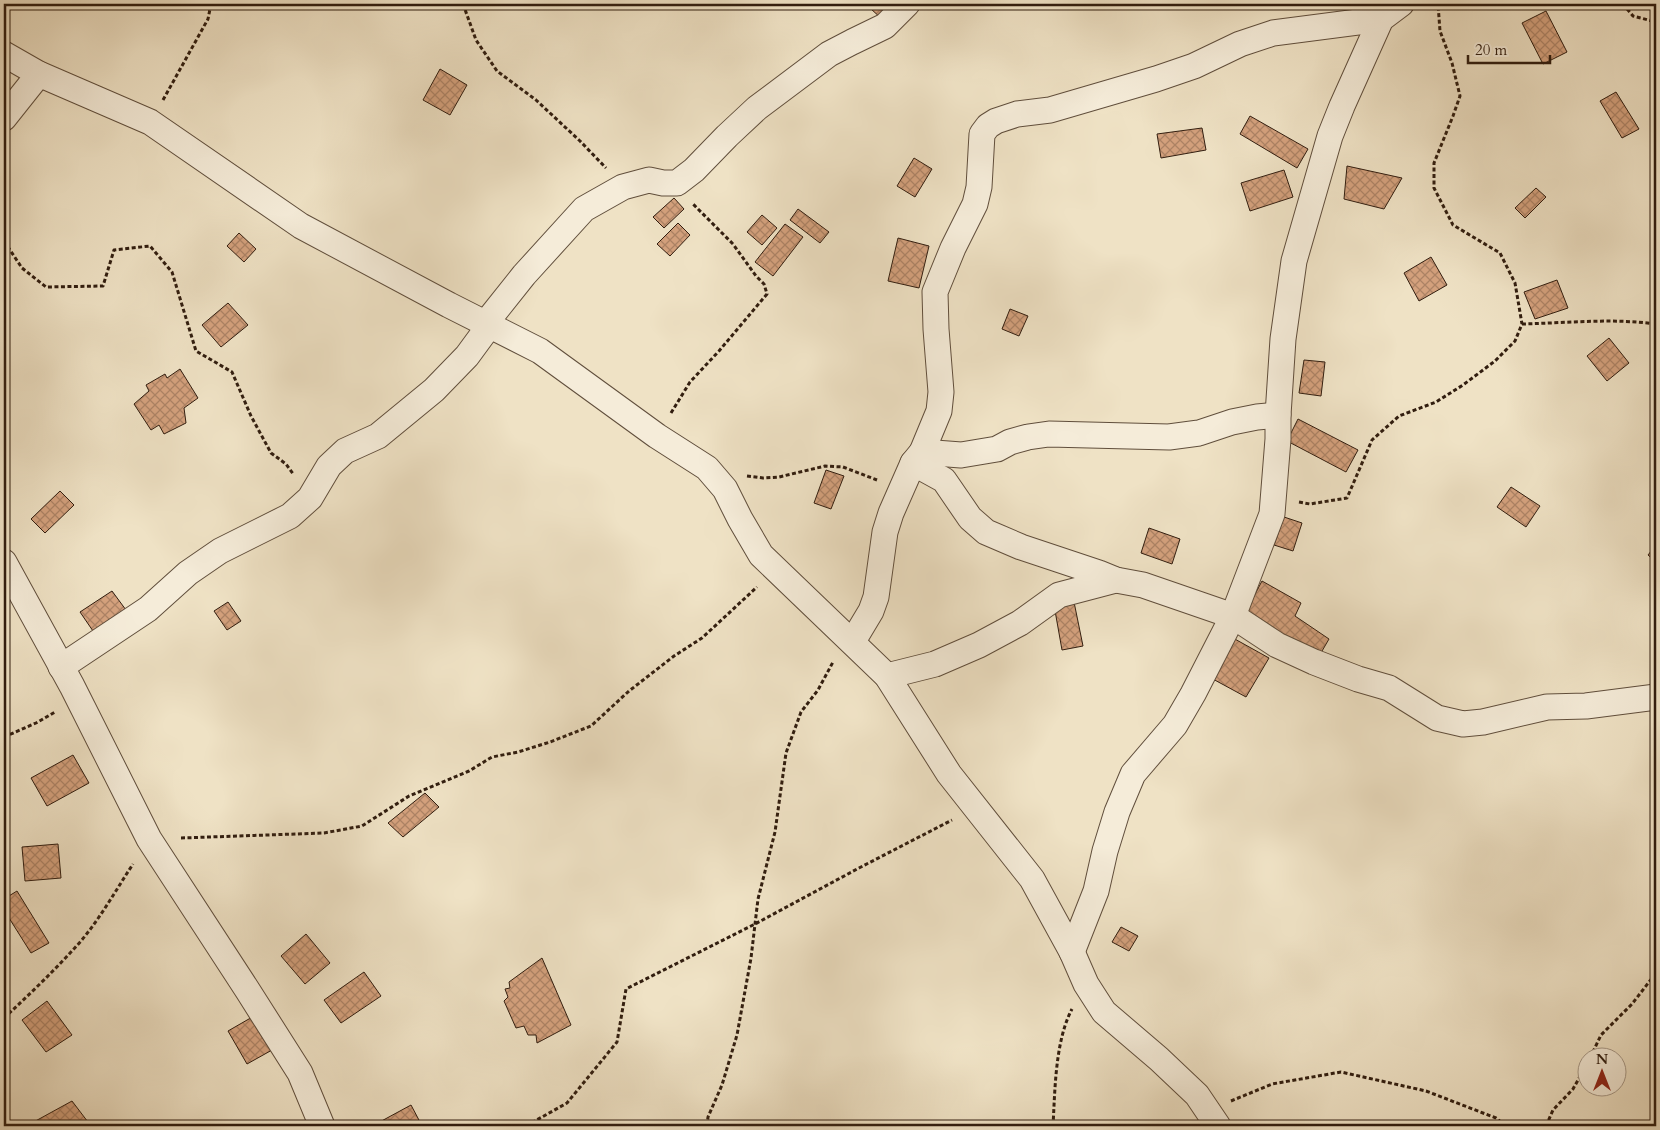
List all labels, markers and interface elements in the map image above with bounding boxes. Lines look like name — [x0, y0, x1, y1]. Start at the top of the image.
scale bar — [1468, 32, 1550, 64]
text: 20 m — [1475, 40, 1507, 60]
north arrow — [1578, 1048, 1628, 1098]
text: N — [1596, 1050, 1608, 1069]

